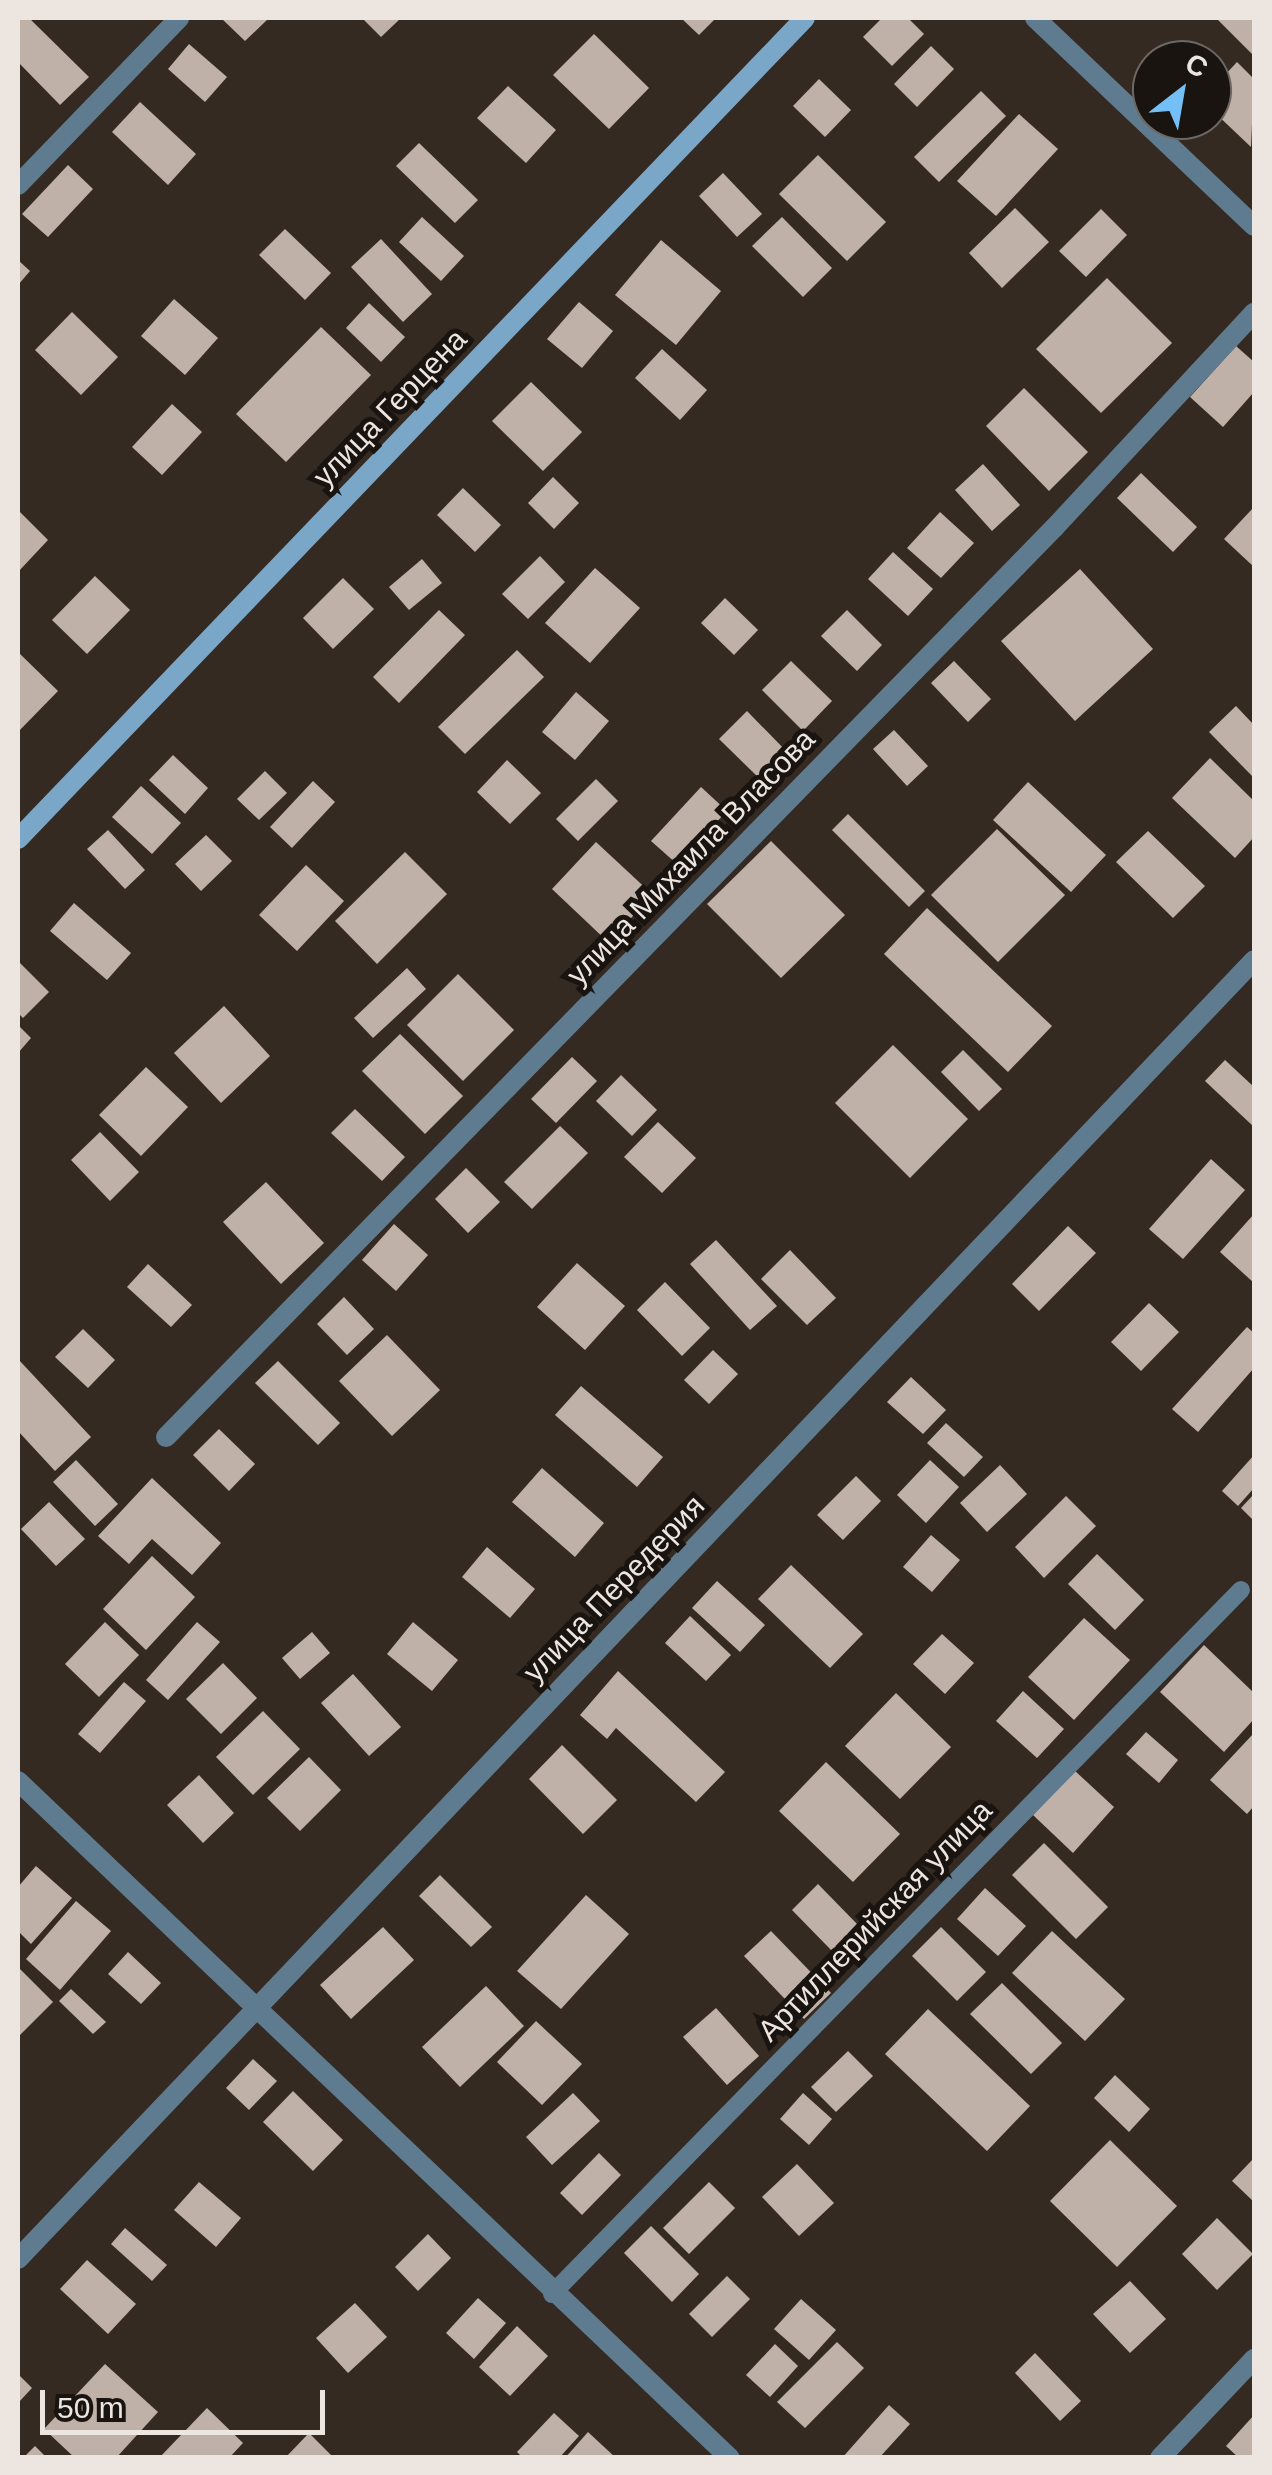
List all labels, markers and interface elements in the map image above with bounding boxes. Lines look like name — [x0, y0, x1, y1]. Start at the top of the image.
north arrow — [1132, 40, 1232, 140]
text: С — [1180, 47, 1213, 84]
street label: улица Герцена — [306, 322, 474, 494]
street label: улица Михаила Власова — [559, 722, 823, 992]
street label: улица Передерия — [516, 1488, 712, 1690]
street label: Артиллерийская улица — [751, 1793, 999, 2049]
scale bar — [45, 2370, 330, 2432]
text: 50 m — [57, 2391, 124, 2424]

